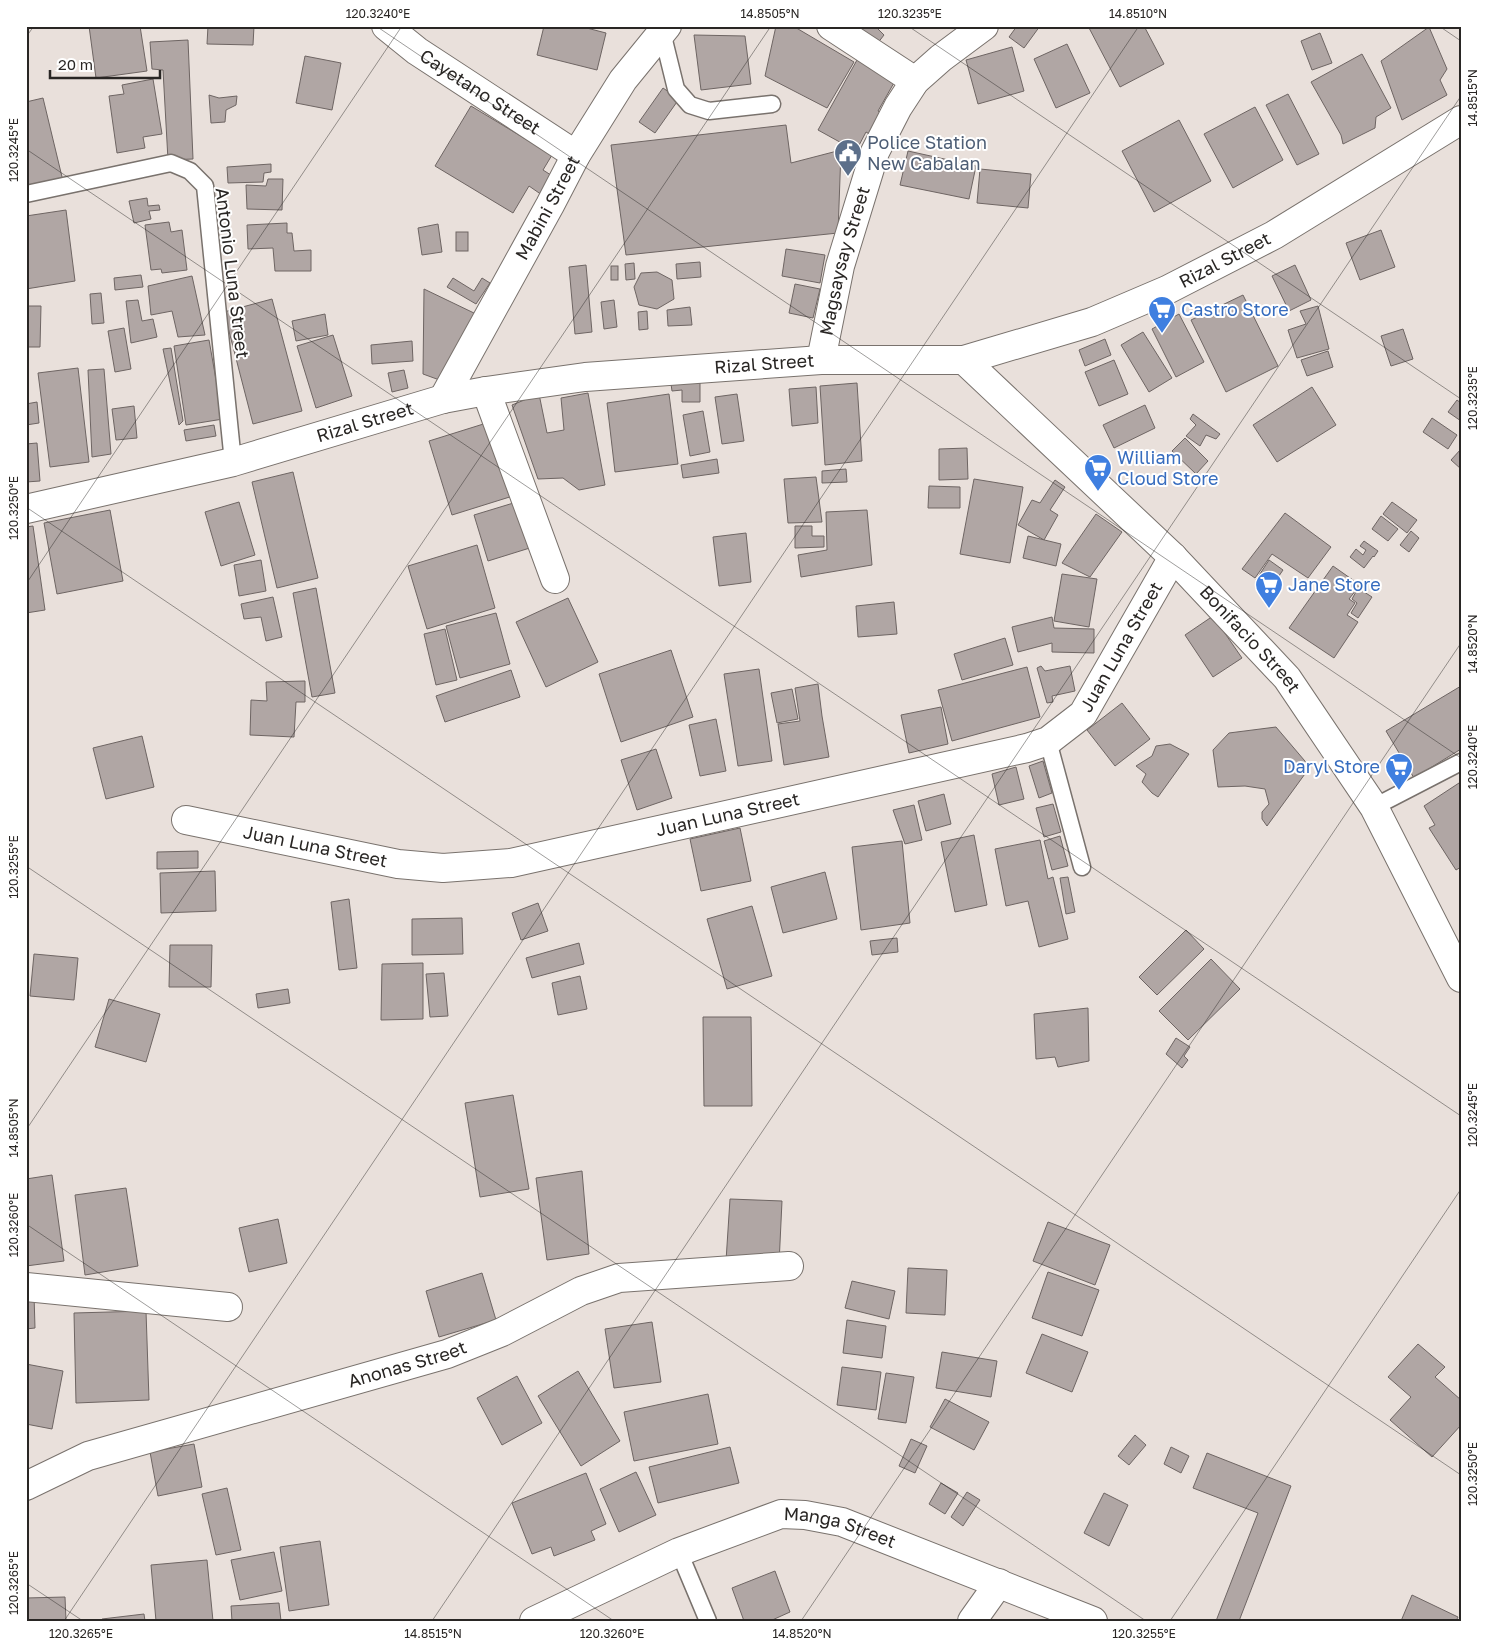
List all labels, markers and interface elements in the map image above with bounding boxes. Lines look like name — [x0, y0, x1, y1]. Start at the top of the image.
text: 120.3240°E — [346, 6, 410, 21]
text: 14.8505°N — [740, 6, 800, 21]
text: 120.3235°E — [878, 6, 942, 21]
text: 14.8510°N — [1109, 6, 1167, 21]
street label: Cayetano Street — [416, 44, 545, 139]
scale bar — [50, 48, 160, 80]
text: 20 m — [58, 55, 93, 73]
text: 14.8515°N — [1465, 69, 1480, 127]
text: 120.3245°E — [6, 118, 21, 182]
place label: Police Station New Cabalan — [867, 131, 987, 174]
public building icon: Police Station New Cabalan — [833, 138, 863, 177]
street label: Mabini Street — [510, 151, 584, 263]
street label: Magsaysay Street — [814, 183, 874, 337]
street label: Antonio Luna Street — [212, 186, 254, 360]
street label: Rizal Street — [1175, 227, 1274, 292]
supermarket icon: Castro Store — [1147, 295, 1177, 334]
place label: Castro Store — [1181, 298, 1289, 320]
street label: Rizal Street — [714, 349, 815, 378]
text: 120.3235°E — [1465, 366, 1480, 430]
street label: Rizal Street — [314, 397, 416, 446]
place label: William Cloud Store — [1117, 446, 1219, 489]
supermarket icon: William Cloud Store — [1083, 453, 1113, 492]
text: 120.3250°E — [6, 476, 21, 540]
supermarket icon: Jane Store — [1254, 570, 1284, 609]
place label: Jane Store — [1288, 573, 1381, 595]
street label: Juan Luna Street — [1075, 578, 1166, 716]
street label: Bonifacio Street — [1196, 580, 1306, 697]
text: 14.8520°N — [1465, 614, 1480, 674]
text: 120.3240°E — [1465, 725, 1480, 789]
supermarket icon: Daryl Store — [1384, 752, 1414, 791]
place label: Daryl Store — [1283, 755, 1380, 777]
street label: Juan Luna Street — [654, 787, 801, 840]
street label: Juan Luna Street — [241, 820, 389, 872]
text: 120.3255°E — [6, 835, 21, 899]
text: 120.3245°E — [1465, 1083, 1480, 1147]
text: 14.8505°N — [6, 1098, 21, 1158]
text: 120.3260°E — [6, 1193, 21, 1257]
street label: Anonas Street — [345, 1335, 469, 1392]
text: 120.3250°E — [1465, 1442, 1480, 1506]
street label: Manga Street — [783, 1502, 899, 1552]
text: 120.3265°E — [6, 1551, 21, 1615]
text: 120.3265°E — [49, 1626, 113, 1641]
text: 14.8515°N — [404, 1626, 462, 1641]
text: 120.3260°E — [580, 1626, 644, 1641]
text: 14.8520°N — [772, 1626, 832, 1641]
text: 120.3255°E — [1112, 1626, 1176, 1641]

